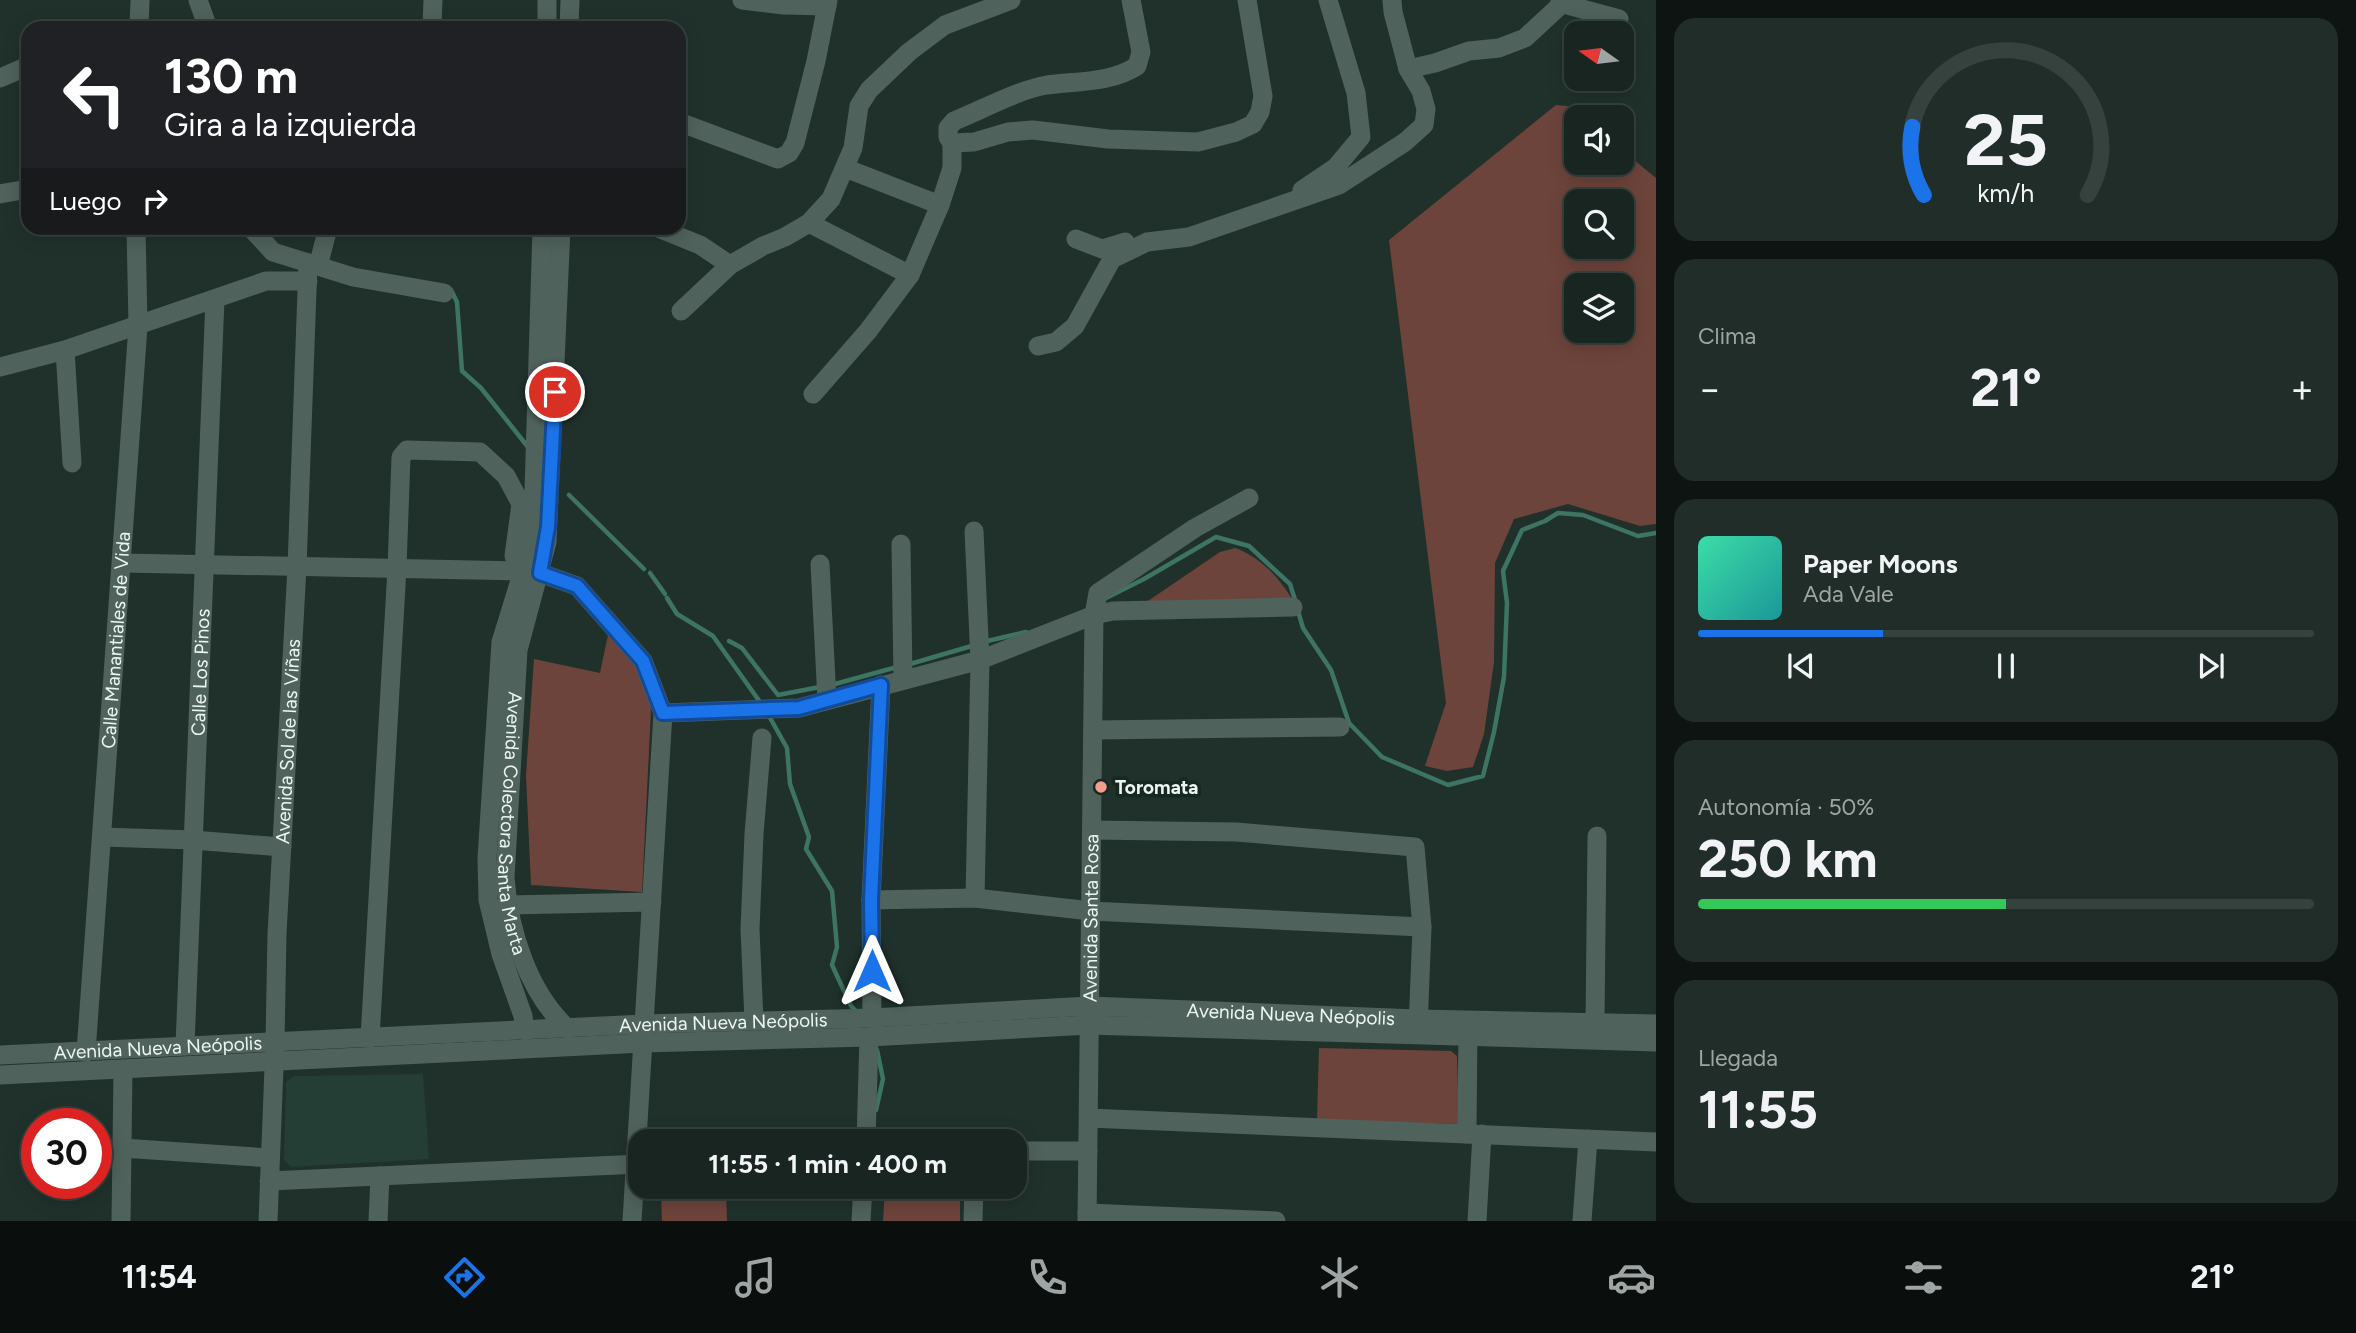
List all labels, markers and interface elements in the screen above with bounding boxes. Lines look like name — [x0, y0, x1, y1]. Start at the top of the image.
north arrow — [1564, 21, 1634, 91]
map controls — [1564, 21, 1634, 343]
text: 130 m — [164, 46, 298, 105]
icon: left — [49, 49, 140, 140]
text: 25 — [1964, 97, 2048, 184]
button: sound — [1564, 105, 1634, 175]
text: Gira a la izquierda — [164, 106, 417, 144]
text: km/h — [1977, 178, 2035, 208]
icon: right — [136, 182, 174, 220]
text: Luego — [49, 185, 122, 217]
button: search — [1564, 189, 1634, 259]
button: layers — [1564, 273, 1634, 343]
text: Clima — [1698, 322, 1756, 350]
text: 21° — [1970, 357, 2042, 419]
pin — [525, 362, 585, 422]
text: − — [1698, 366, 1722, 412]
text: + — [2290, 366, 2314, 412]
icon: arrive — [536, 373, 574, 411]
street label: Calle Manantiales de Vida — [96, 531, 135, 749]
text: Paper Moons — [1803, 548, 1958, 580]
text: Ada Vale — [1803, 580, 1894, 608]
street label: Calle Los Pinos — [186, 608, 214, 736]
street label: Avenida Sol de las Viñas — [270, 638, 305, 845]
icon: previous — [1782, 647, 1820, 685]
icon: pause — [1987, 647, 2025, 685]
icon: next — [2192, 647, 2230, 685]
street label: Avenida Colectora Santa Marta — [493, 691, 532, 958]
place label: Toromata — [1115, 776, 1198, 799]
marker: Toromata — [1093, 779, 1109, 795]
text: Autonomía · 50% — [1698, 793, 1874, 821]
text: 250 km — [1698, 828, 1878, 890]
street label: Avenida Santa Rosa — [1078, 834, 1103, 1002]
position arrow — [835, 934, 909, 1008]
street label: Avenida Nueva Neópolis — [1186, 998, 1396, 1030]
street label: Avenida Nueva Neópolis — [618, 1008, 828, 1037]
street label: Avenida Nueva Neópolis — [53, 1031, 263, 1064]
text: Llegada — [1698, 1044, 1778, 1072]
text: 11:55 — [1698, 1079, 1818, 1141]
speed limit sign: 30 — [21, 1108, 112, 1199]
text: 11:55 · 1 min · 400 m — [708, 1148, 947, 1180]
icon: directions — [440, 1253, 489, 1302]
icon: music — [731, 1253, 780, 1302]
icon: phone — [1023, 1253, 1072, 1302]
icon: climate — [1315, 1253, 1364, 1302]
icon: car — [1607, 1253, 1656, 1302]
icon: filters — [1899, 1253, 1948, 1302]
text: 11:54 — [121, 1258, 197, 1296]
text: 21° — [2190, 1258, 2235, 1296]

